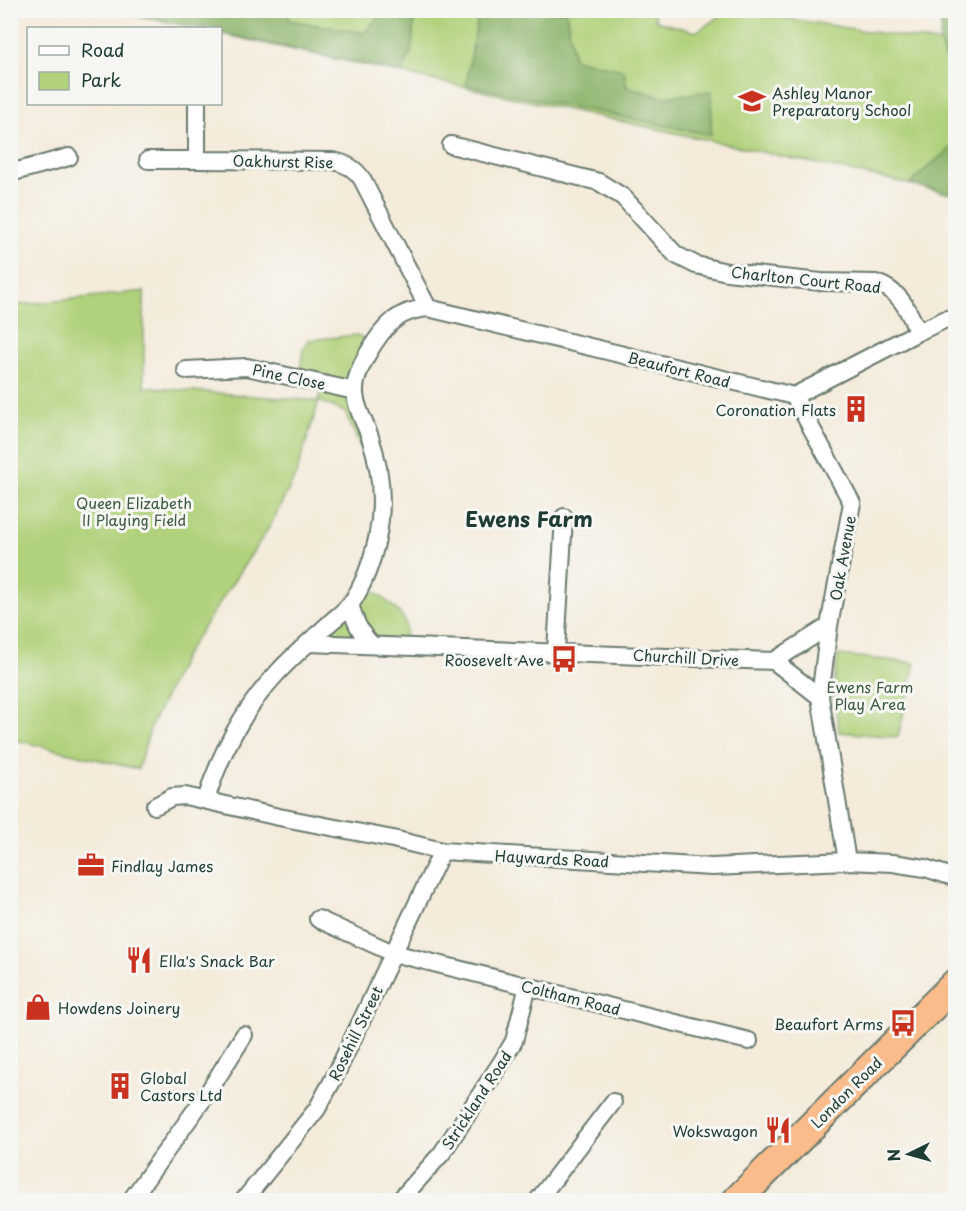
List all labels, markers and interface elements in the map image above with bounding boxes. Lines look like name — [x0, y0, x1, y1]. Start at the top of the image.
legend — [27, 27, 222, 105]
text: Road — [81, 36, 125, 63]
text: Park — [81, 66, 121, 93]
place label: Ashley Manor Preparatory School — [772, 81, 911, 121]
school or university icon: Ashley Manor Preparatory School — [737, 86, 767, 116]
street label: Oakhurst Rise — [233, 149, 334, 173]
street label: Charlton Court Road — [730, 260, 882, 298]
street label: Beaufort Road — [625, 345, 733, 393]
street label: Pine Close — [250, 357, 328, 395]
building icon: Coronation Flats — [841, 394, 871, 424]
place label: Coronation Flats — [716, 398, 836, 421]
park label: Queen Elizabeth II Playing Field — [76, 491, 192, 531]
district label: Ewens Farm — [465, 502, 593, 534]
street label: Oak Avenue — [823, 514, 861, 602]
street label: Churchill Drive — [632, 643, 740, 671]
bus stop icon: Roosevelt Ave — [549, 644, 579, 674]
place label: Roosevelt Ave — [445, 648, 544, 671]
park label: Ewens Farm Play Area — [827, 675, 913, 715]
street label: Haywards Road — [494, 844, 610, 872]
office icon: Findlay James — [76, 850, 106, 880]
place label: Findlay James — [111, 854, 213, 877]
restaurant icon: Ella's Snack Bar — [124, 945, 154, 975]
place label: Ella's Snack Bar — [159, 949, 275, 972]
street label: Coltham Road — [519, 974, 623, 1020]
street label: Rosehill Street — [322, 982, 388, 1084]
shop icon: Howdens Joinery — [23, 992, 53, 1022]
place label: Howdens Joinery — [58, 996, 180, 1019]
bus stop icon: Beaufort Arms — [888, 1008, 918, 1038]
place label: Beaufort Arms — [774, 1012, 883, 1035]
street label: Strickland Road — [435, 1046, 517, 1154]
street label: London Road — [805, 1051, 887, 1133]
place label: Global Castors Ltd — [140, 1066, 222, 1106]
building icon: Global Castors Ltd — [105, 1071, 135, 1101]
restaurant icon: Wokswagon — [763, 1115, 793, 1145]
place label: Wokswagon — [672, 1119, 758, 1142]
north arrow — [879, 1124, 939, 1184]
text: N — [881, 1148, 906, 1163]

